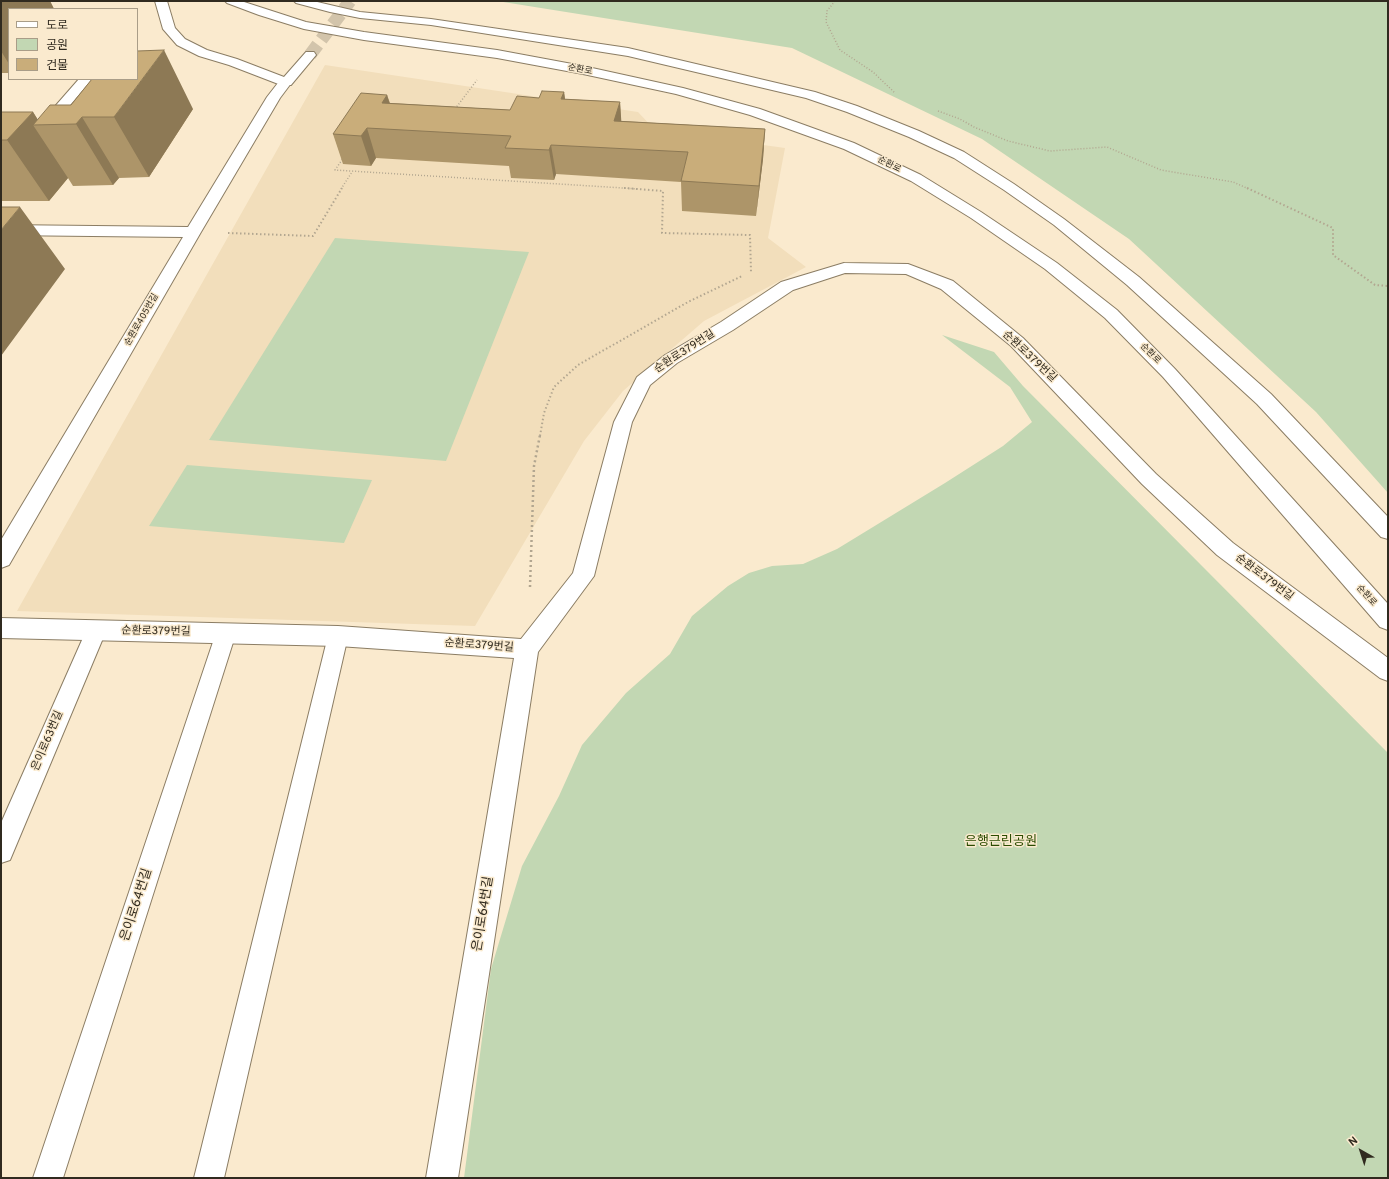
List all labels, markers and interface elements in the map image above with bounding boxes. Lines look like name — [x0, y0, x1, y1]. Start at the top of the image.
legend — [8, 8, 138, 80]
text: 도로 — [46, 18, 68, 34]
text: 공원 — [46, 38, 68, 54]
text: 건물 — [46, 58, 68, 74]
street label: 순환로 — [567, 62, 593, 78]
street label: 순환로 — [875, 155, 903, 175]
street label: 순환로405번길 — [123, 292, 161, 348]
street label: 순환로379번길 — [652, 328, 718, 376]
street label: 순환로379번길 — [999, 329, 1059, 385]
street label: 순환로 — [1137, 341, 1163, 367]
street label: 순환로379번길 — [1232, 552, 1296, 604]
street label: 순환로 — [1354, 583, 1378, 609]
street label: 순환로379번길 — [121, 625, 191, 639]
street label: 순환로379번길 — [444, 637, 514, 655]
street label: 은이로63번길 — [29, 709, 67, 773]
park label: 은행근린공원 — [965, 834, 1037, 850]
street label: 은이로64번길 — [118, 867, 156, 943]
street label: 은이로64번길 — [470, 875, 498, 953]
north arrow — [1341, 1131, 1381, 1171]
text: N — [1346, 1134, 1361, 1150]

